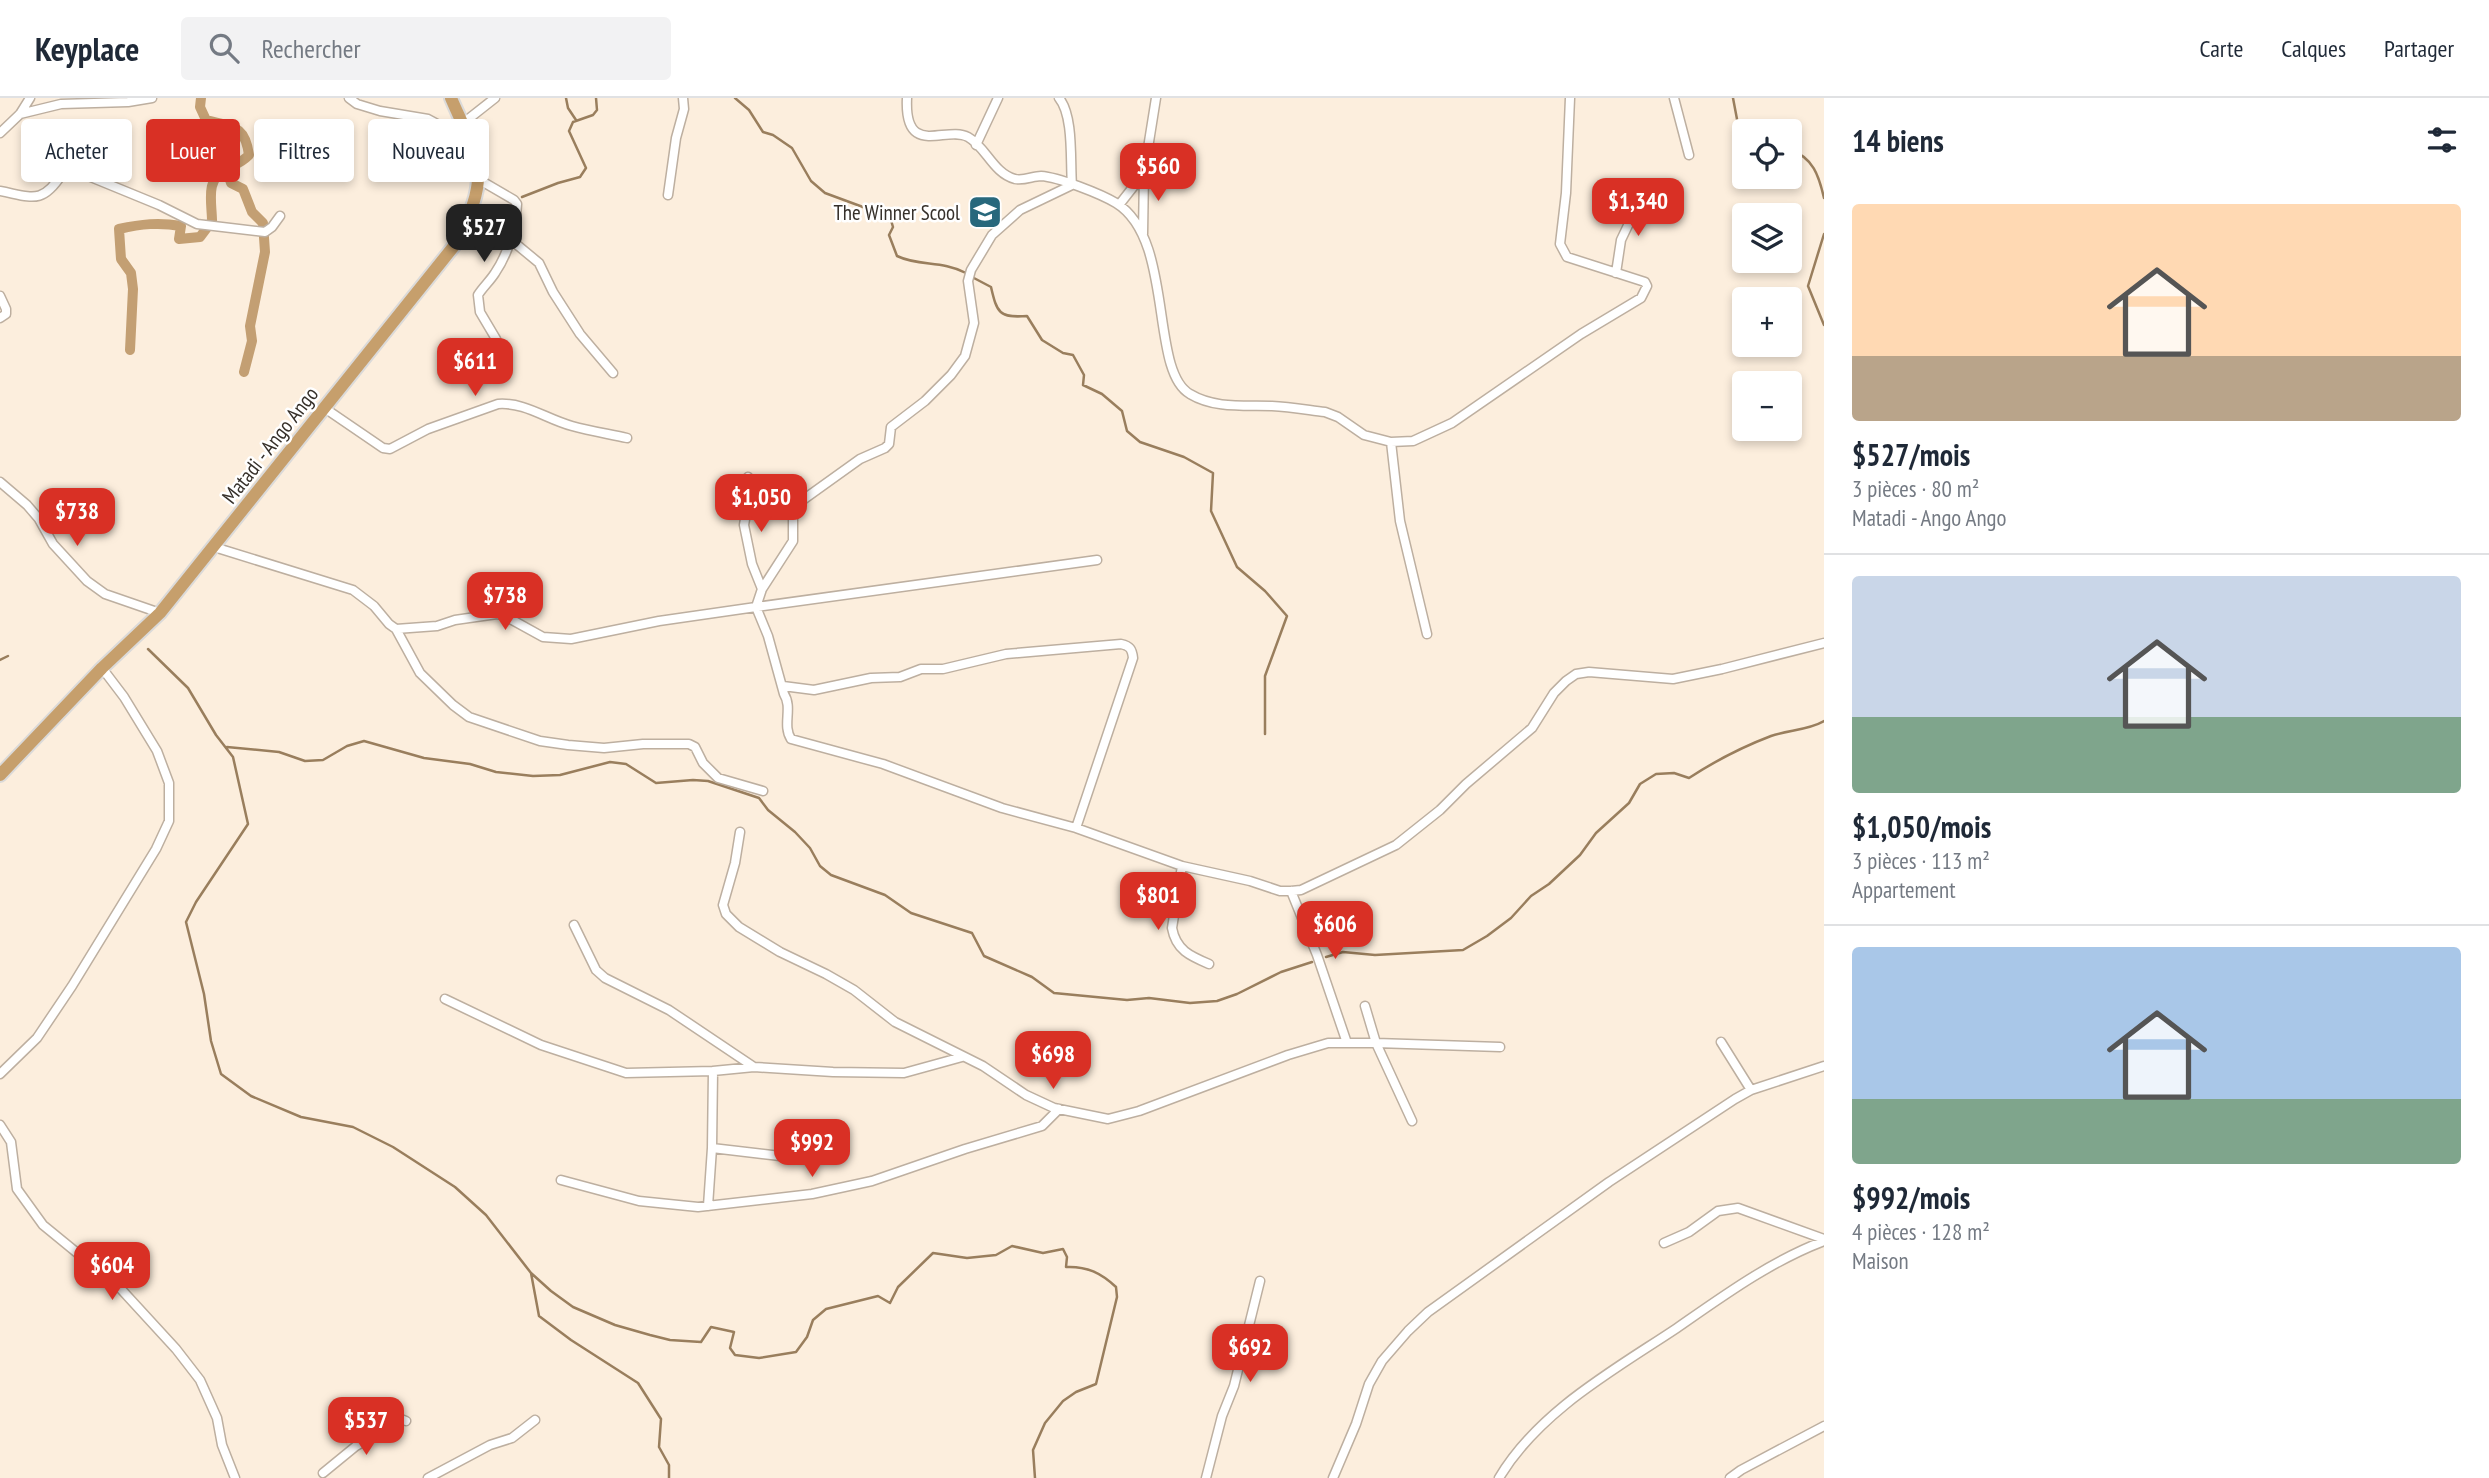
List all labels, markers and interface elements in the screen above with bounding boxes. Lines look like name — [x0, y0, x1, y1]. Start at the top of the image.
search box — [181, 17, 671, 80]
text: Keyplace — [35, 27, 139, 70]
icon: search — [205, 29, 243, 67]
text: Rechercher — [261, 32, 361, 65]
text: Carte — [2200, 33, 2243, 64]
text: Calques — [2281, 33, 2346, 64]
text: Partager — [2384, 33, 2454, 64]
chip: Acheter — [21, 119, 132, 182]
chip: Louer — [146, 119, 240, 182]
chip: Filtres — [254, 119, 354, 182]
chip: Nouveau — [368, 119, 489, 182]
map controls — [1732, 119, 1802, 441]
button: locate — [1732, 119, 1802, 189]
text: 14 biens — [1852, 121, 1944, 160]
icon: filters — [2423, 121, 2461, 159]
pin: $560 — [1117, 144, 1199, 203]
text: $560 — [1136, 151, 1180, 180]
pin: $1,340 — [1581, 178, 1695, 238]
text: $1,340 — [1608, 186, 1668, 215]
school or university icon: The Winner Scool — [966, 193, 1004, 231]
place label: The Winner Scool — [833, 199, 960, 226]
button: layers — [1732, 203, 1802, 273]
pin: $527 — [443, 204, 525, 264]
text: $527 — [462, 212, 506, 241]
icon: home — [2094, 249, 2220, 375]
button: + — [1732, 287, 1802, 357]
pin: $611 — [434, 338, 516, 398]
text: $611 — [453, 346, 497, 375]
button: − — [1732, 371, 1802, 441]
street label: Matadi - Ango Ango — [216, 381, 324, 509]
text: $527/mois — [1852, 435, 1970, 474]
pin: $1,050 — [704, 474, 818, 534]
text: 3 pièces · 80 m² — [1852, 474, 1979, 503]
text: $1,050 — [731, 482, 791, 511]
pin: $738 — [36, 489, 118, 548]
text: $738 — [55, 496, 99, 525]
text: Matadi - Ango Ango — [1852, 503, 2006, 532]
pin: $738 — [464, 573, 546, 632]
text: $738 — [483, 580, 527, 609]
icon: home — [2094, 621, 2220, 747]
text: $1,050/mois — [1852, 807, 1991, 846]
text: 3 pièces · 113 m² — [1852, 846, 1990, 875]
pin: $801 — [1117, 872, 1199, 932]
text: Appartement — [1852, 875, 1955, 904]
text: $801 — [1136, 880, 1180, 909]
pin: $606 — [1294, 902, 1376, 961]
text: $606 — [1313, 909, 1357, 938]
icon: home — [2094, 992, 2220, 1118]
pin: $698 — [1012, 1032, 1094, 1091]
text: $698 — [1031, 1039, 1075, 1068]
pin: $992 — [771, 1119, 853, 1179]
text: $992 — [790, 1127, 834, 1156]
text: $992/mois — [1852, 1178, 1970, 1217]
text: 4 pièces · 128 m² — [1852, 1217, 1990, 1246]
pin: $604 — [71, 1242, 153, 1302]
text: Maison — [1852, 1246, 1909, 1275]
text: $604 — [90, 1250, 134, 1279]
pin: $692 — [1209, 1324, 1291, 1384]
text: $692 — [1228, 1332, 1272, 1361]
pin: $537 — [325, 1398, 407, 1457]
text: $537 — [344, 1405, 388, 1434]

